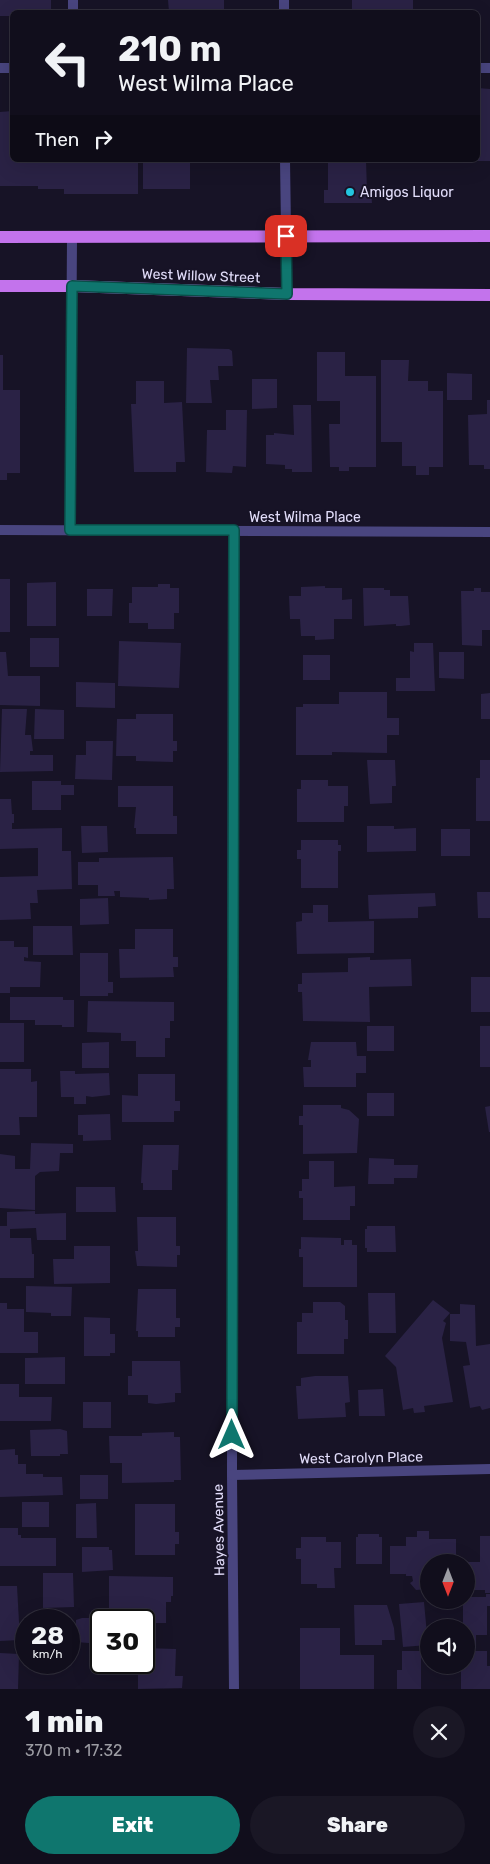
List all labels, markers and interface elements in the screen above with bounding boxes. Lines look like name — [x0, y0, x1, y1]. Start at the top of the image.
text: 210 m — [118, 28, 221, 70]
icon: left — [35, 30, 100, 95]
text: West Wilma Place — [118, 70, 294, 97]
icon: right — [89, 125, 117, 153]
text: Then — [35, 128, 79, 151]
place label: Amigos Liquor — [360, 184, 454, 201]
marker: Amigos Liquor — [344, 186, 356, 198]
pin — [265, 215, 307, 257]
icon: arrive — [272, 222, 300, 250]
street label: West Willow Street — [141, 265, 261, 287]
street label: West Wilma Place — [249, 509, 361, 526]
position arrow — [205, 1408, 257, 1460]
street label: West Carolyn Place — [299, 1448, 423, 1468]
street label: Hayes Avenue — [210, 1484, 228, 1576]
north arrow — [420, 1554, 475, 1609]
map controls — [420, 1554, 475, 1674]
speed limit sign: 30 — [90, 1609, 155, 1674]
button: sound — [420, 1619, 475, 1674]
text: 28 — [31, 1621, 64, 1650]
text: km/h — [33, 1647, 62, 1661]
text: 1 min — [25, 1704, 103, 1740]
button: close — [413, 1706, 465, 1758]
text: 370 m · 17:32 — [25, 1741, 122, 1760]
button: Exit — [25, 1796, 240, 1854]
button: Share — [250, 1796, 465, 1854]

